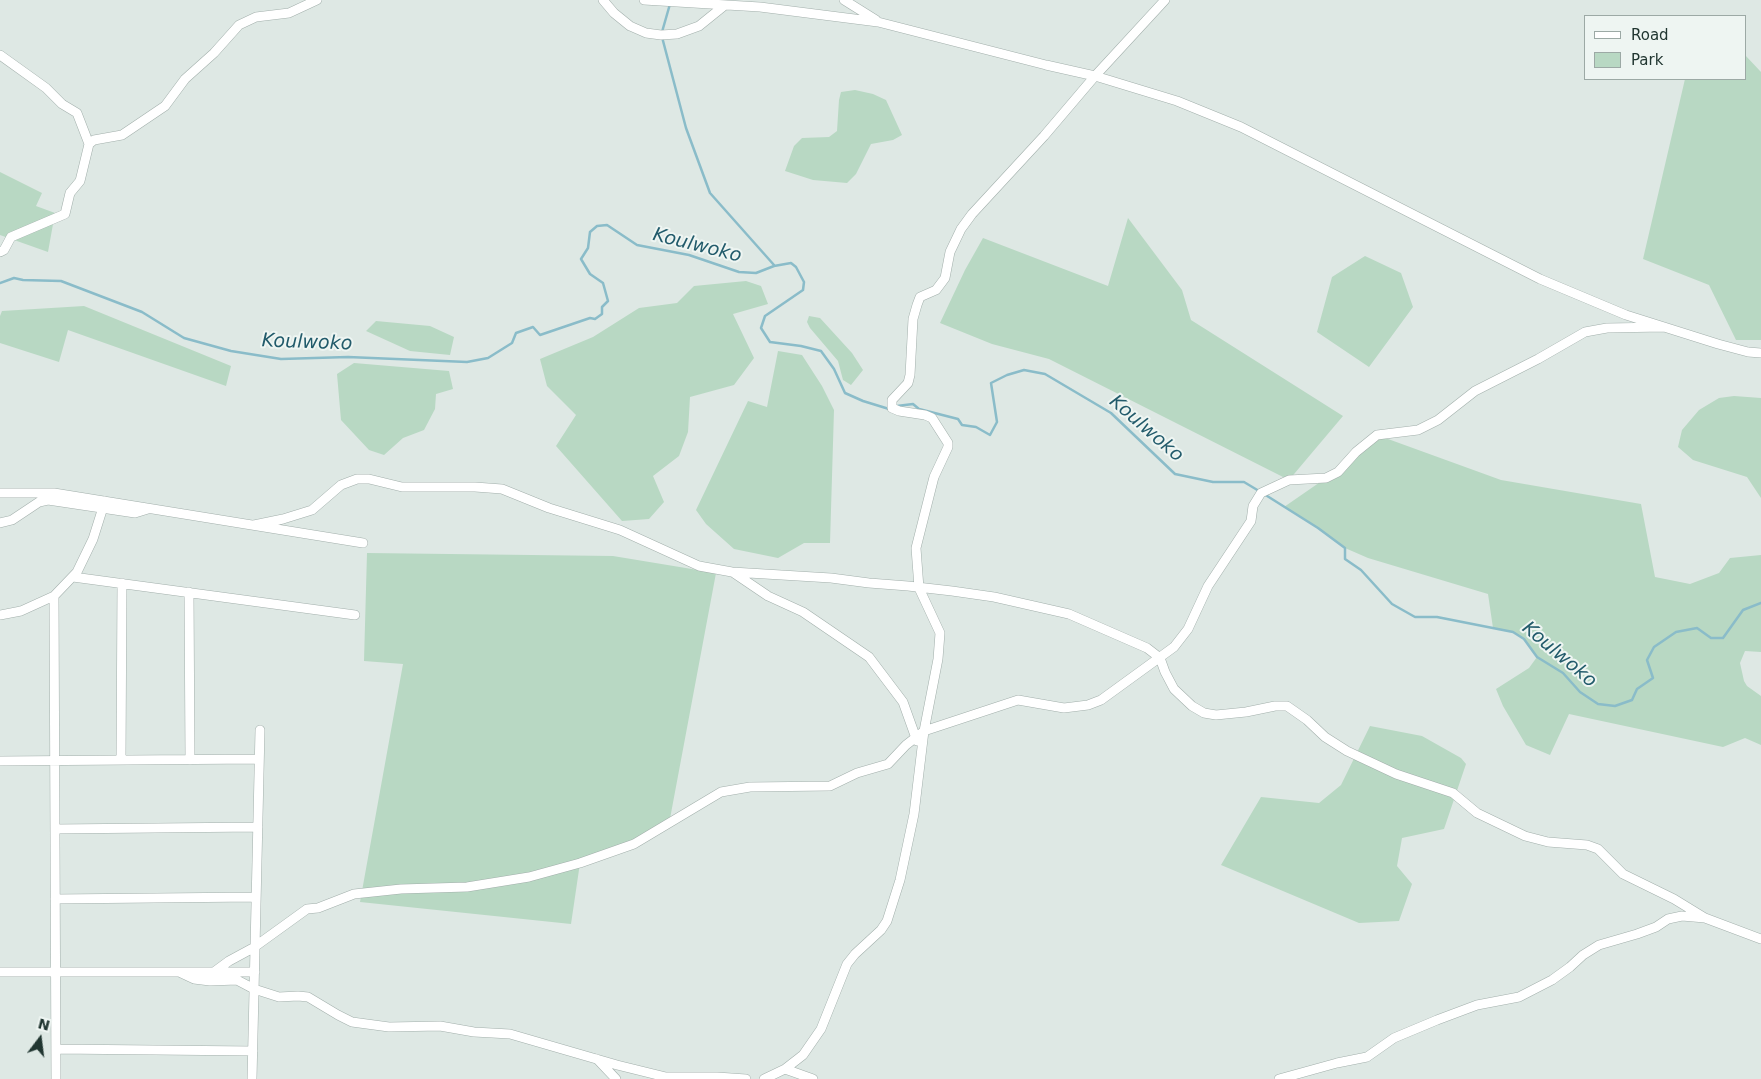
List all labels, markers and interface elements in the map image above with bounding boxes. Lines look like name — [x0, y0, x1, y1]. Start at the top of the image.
legend — [1584, 15, 1746, 80]
text: Road — [1631, 26, 1669, 44]
text: Park — [1631, 51, 1663, 69]
water label: Koulwoko — [650, 224, 744, 268]
water label: Koulwoko — [261, 330, 353, 356]
water label: Koulwoko — [1104, 391, 1188, 467]
water label: Koulwoko — [1517, 617, 1601, 693]
north arrow — [15, 1014, 65, 1064]
text: N — [36, 1015, 52, 1034]

